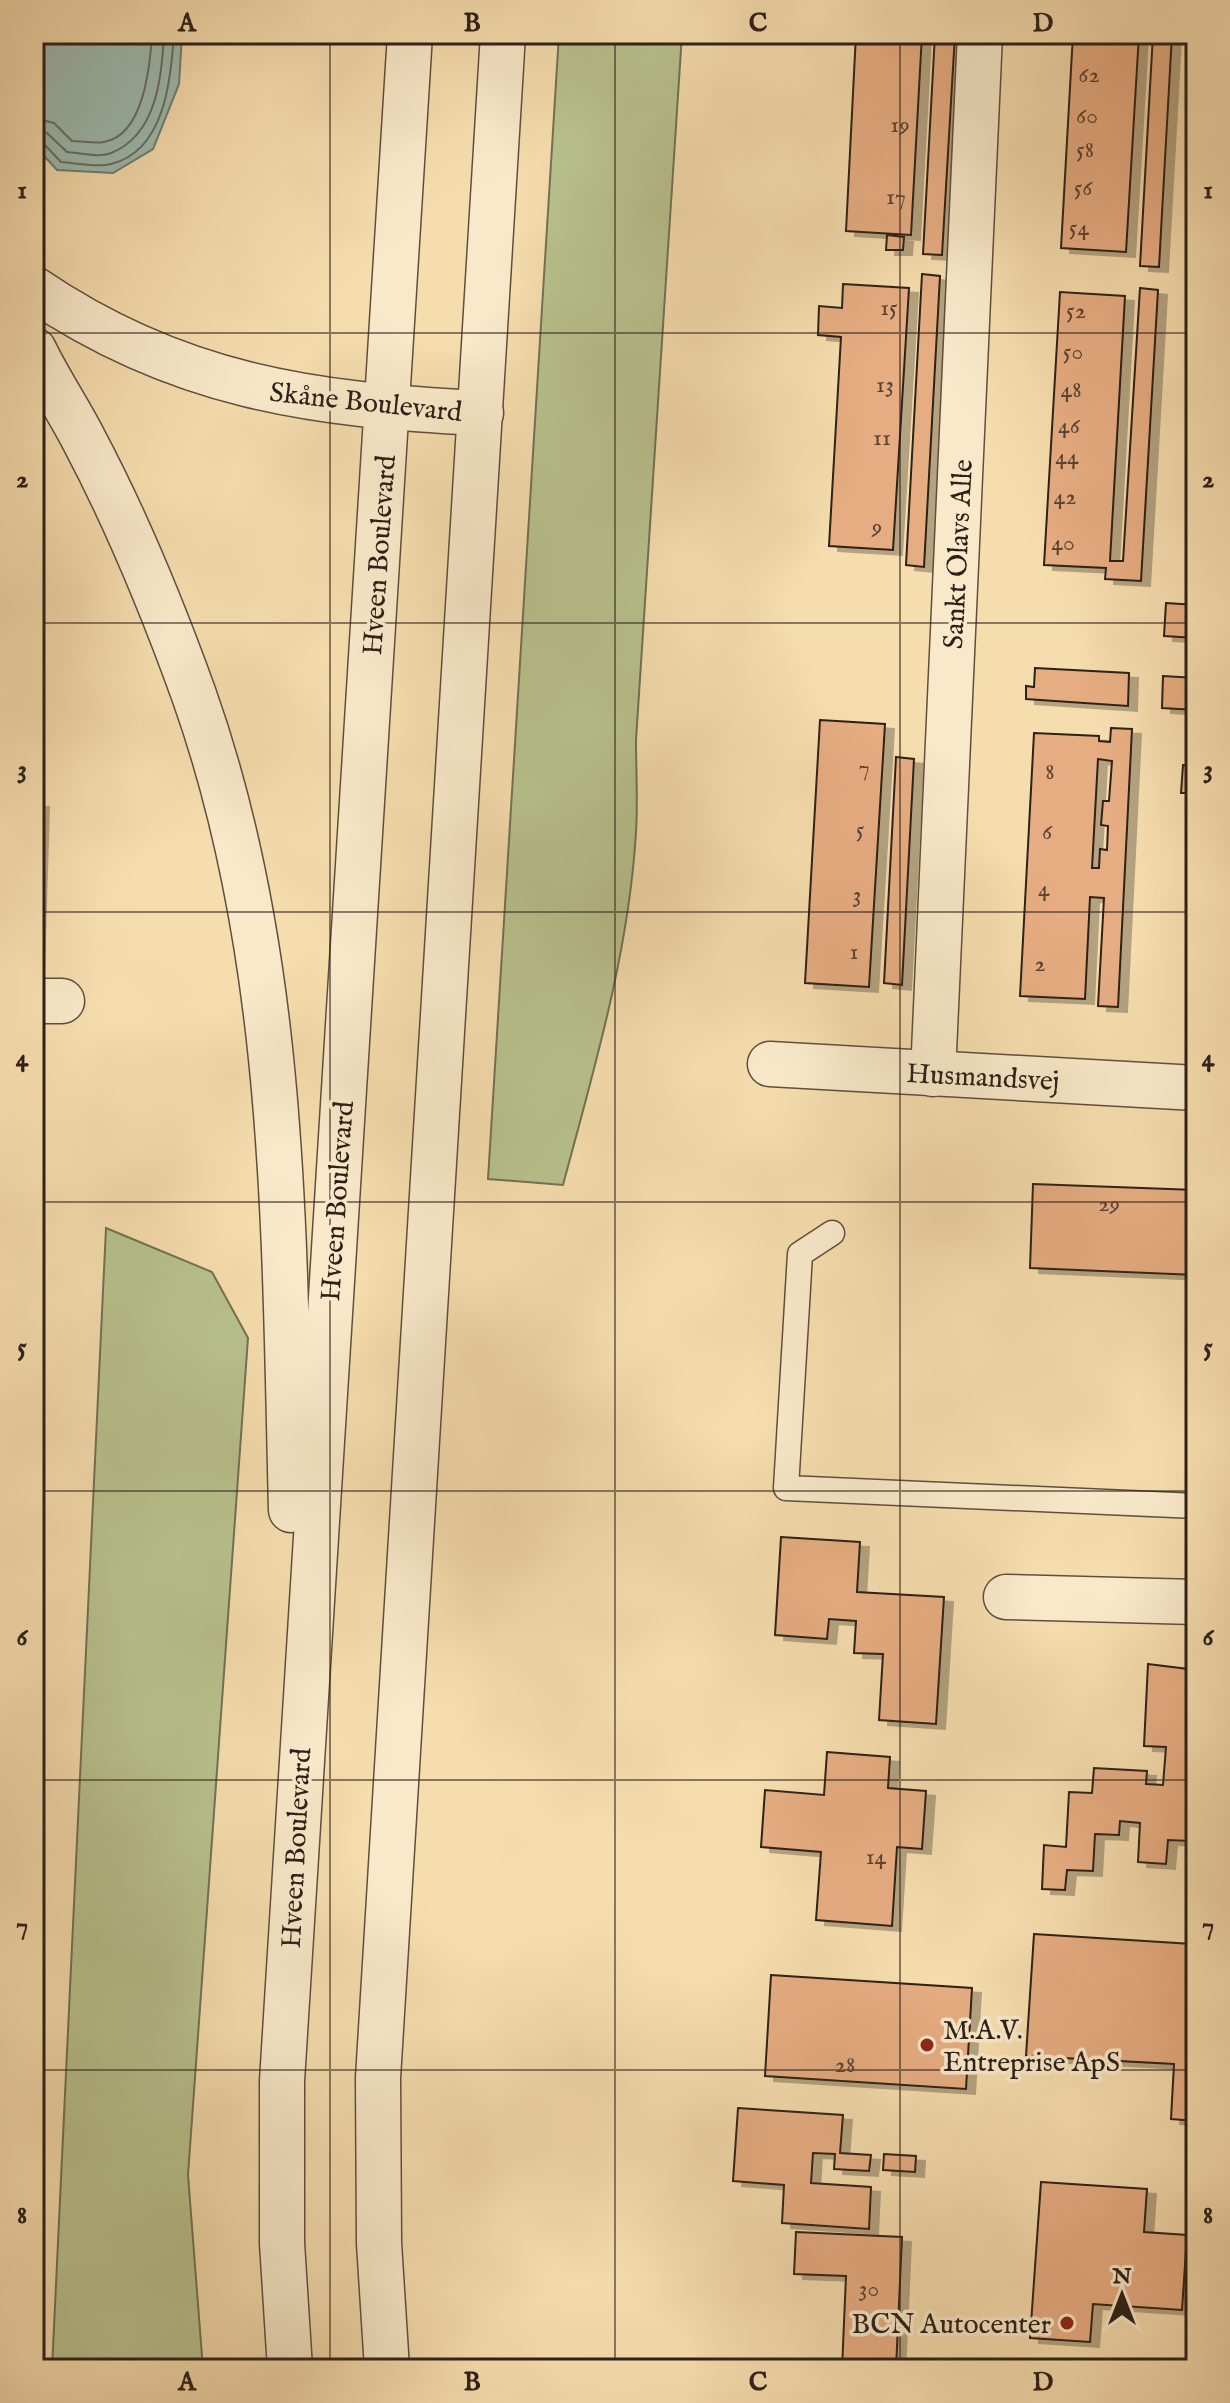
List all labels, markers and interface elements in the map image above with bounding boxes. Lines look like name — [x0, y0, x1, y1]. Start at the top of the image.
text: A — [177, 7, 197, 40]
text: B — [463, 7, 481, 40]
text: C — [749, 7, 768, 40]
text: D — [1033, 7, 1054, 40]
house number: 62 — [1078, 60, 1100, 91]
house number: 60 — [1076, 101, 1098, 132]
house number: 19 — [890, 110, 910, 141]
house number: 58 — [1076, 135, 1094, 166]
house number: 56 — [1074, 173, 1093, 204]
text: 1 — [17, 174, 27, 207]
text: 1 — [1203, 174, 1213, 207]
house number: 17 — [886, 182, 906, 213]
house number: 54 — [1069, 213, 1089, 244]
house number: 15 — [880, 293, 898, 324]
house number: 52 — [1066, 296, 1086, 327]
house number: 50 — [1063, 337, 1083, 368]
house number: 13 — [876, 370, 894, 401]
house number: 48 — [1060, 375, 1082, 406]
street label: Skåne Boulevard — [268, 376, 464, 431]
house number: 46 — [1058, 411, 1081, 442]
house number: 11 — [873, 423, 891, 454]
house number: 44 — [1055, 442, 1079, 473]
street label: Hveen Boulevard — [356, 454, 405, 656]
street label: Sankt Olavs Alle — [937, 458, 982, 650]
text: 2 — [16, 463, 28, 496]
text: 2 — [1202, 463, 1214, 496]
house number: 42 — [1053, 482, 1077, 513]
house number: 9 — [871, 512, 882, 543]
house number: 40 — [1051, 528, 1075, 559]
text: 3 — [17, 753, 27, 786]
house number: 7 — [858, 753, 870, 784]
text: 3 — [1203, 753, 1213, 786]
house number: 8 — [1045, 757, 1055, 788]
house number: 5 — [856, 815, 865, 846]
house number: 6 — [1042, 817, 1053, 848]
house number: 4 — [1038, 874, 1050, 905]
house number: 3 — [853, 880, 861, 911]
house number: 1 — [850, 937, 858, 968]
house number: 2 — [1034, 949, 1046, 980]
text: 4 — [16, 1042, 30, 1075]
text: 4 — [1202, 1042, 1216, 1075]
street label: Husmandsvej — [905, 1057, 1060, 1100]
street label: Hveen Boulevard — [314, 1100, 363, 1302]
house number: 29 — [1098, 1189, 1120, 1220]
text: 5 — [17, 1331, 27, 1364]
text: 5 — [1203, 1331, 1213, 1364]
text: 6 — [17, 1621, 29, 1654]
text: 6 — [1203, 1621, 1215, 1654]
street label: Hveen Boulevard — [275, 1747, 320, 1949]
house number: 14 — [866, 1842, 887, 1873]
text: 7 — [16, 1910, 28, 1943]
text: 7 — [1202, 1910, 1214, 1943]
place label: M.A.V. Entreprise ApS — [943, 2014, 1120, 2081]
marker: M.A.V. Entreprise ApS — [918, 2036, 936, 2054]
house number: 28 — [835, 2050, 855, 2081]
text: 8 — [17, 2199, 27, 2232]
text: 8 — [1203, 2199, 1213, 2232]
north arrow — [1082, 2255, 1162, 2335]
text: N — [1111, 2263, 1132, 2291]
house number: 30 — [859, 2274, 879, 2305]
place label: BCN Autocenter — [852, 2308, 1051, 2343]
marker: BCN Autocenter — [1058, 2314, 1076, 2332]
text: A — [177, 2366, 197, 2399]
text: B — [463, 2366, 481, 2399]
text: C — [749, 2366, 768, 2399]
text: D — [1033, 2366, 1054, 2399]

